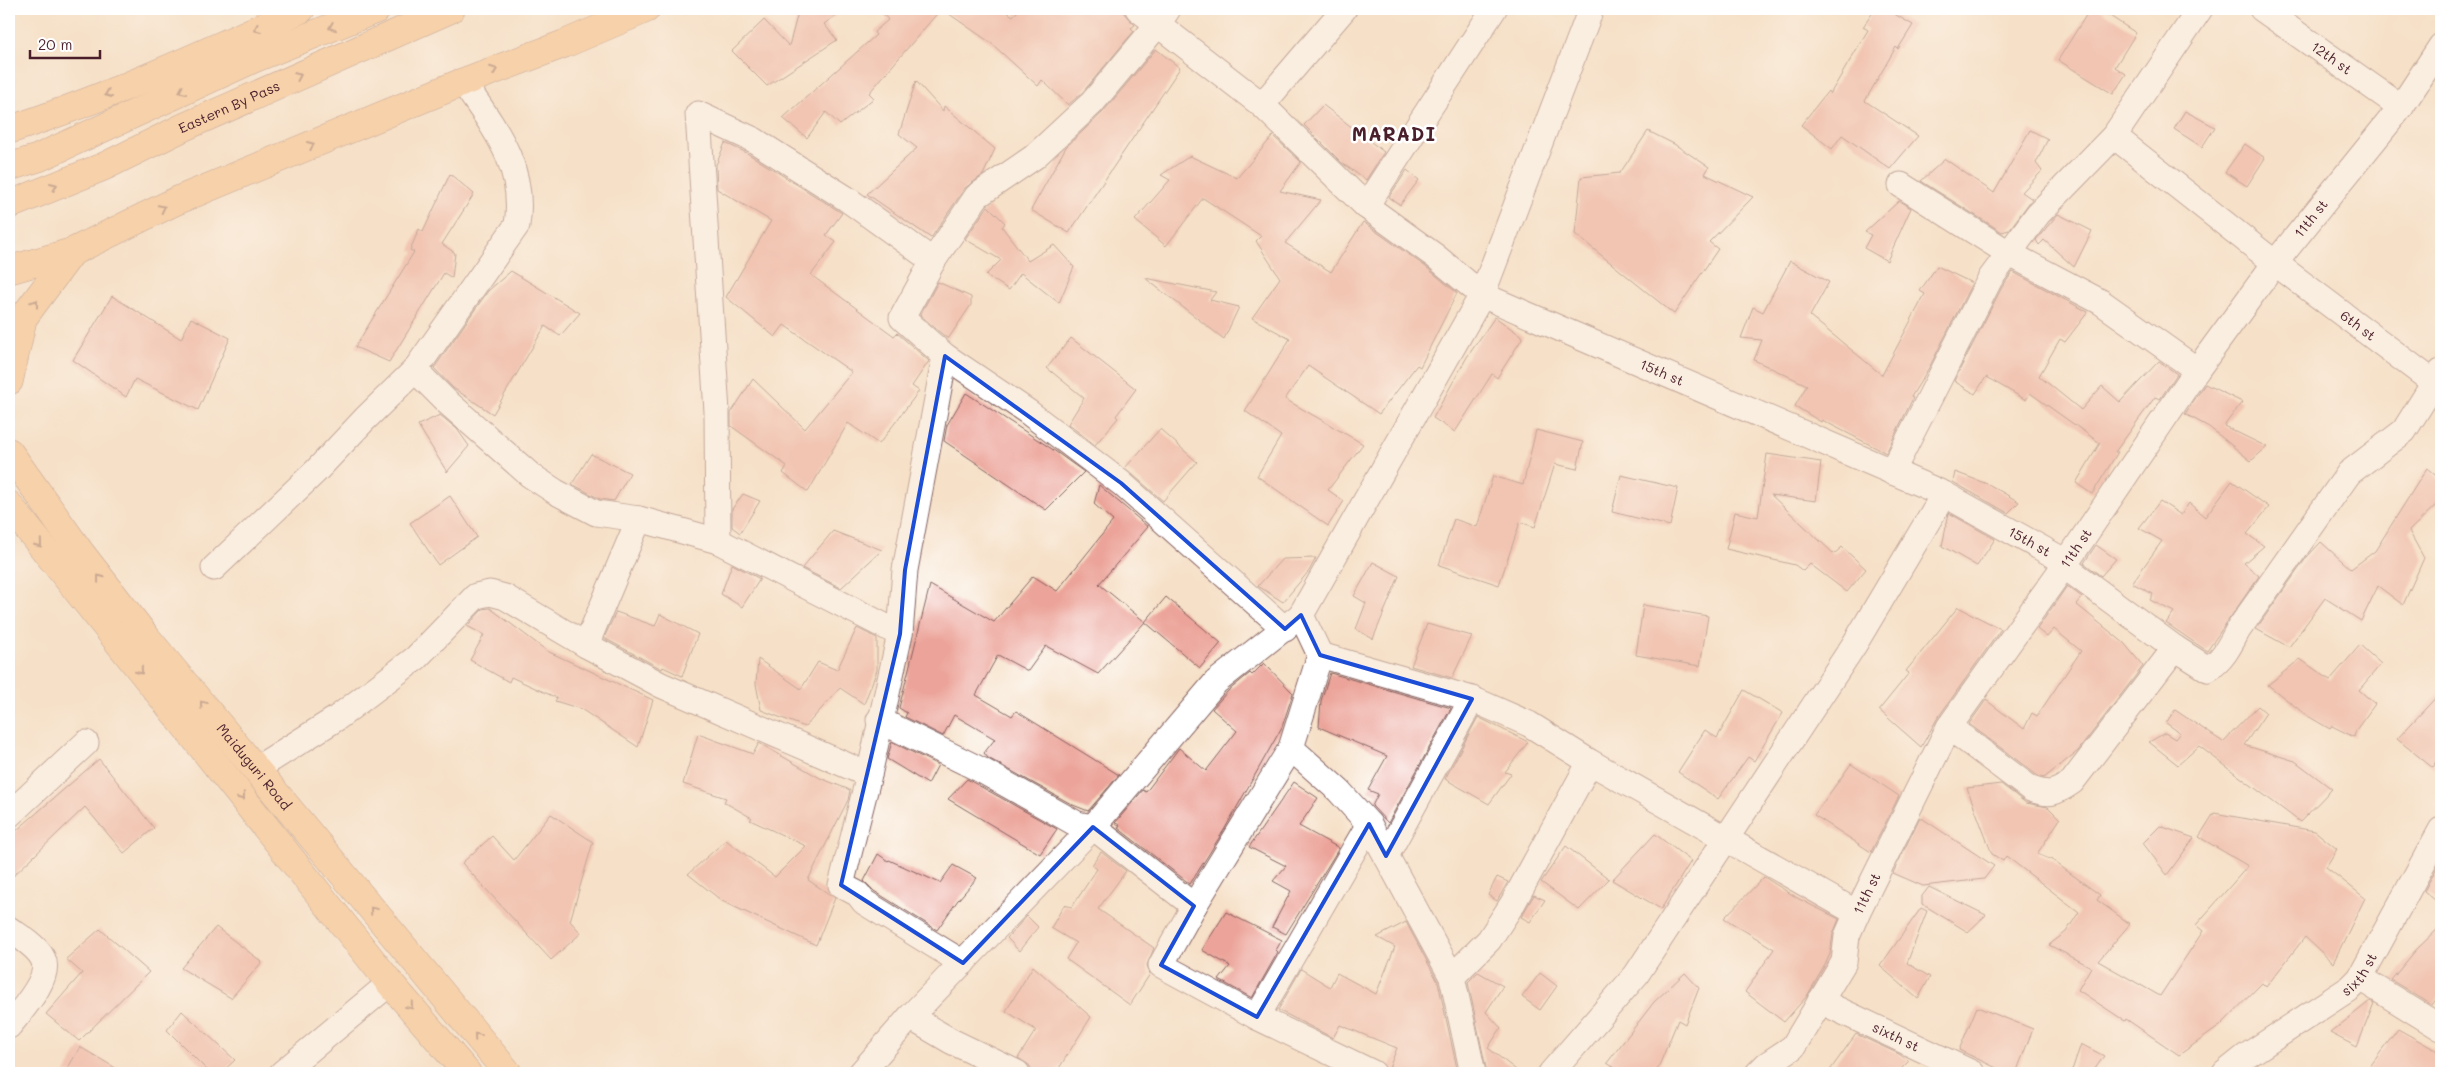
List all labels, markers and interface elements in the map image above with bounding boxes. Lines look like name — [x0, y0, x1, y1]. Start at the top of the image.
one-way arrow — [328, 21, 337, 31]
one-way arrow — [253, 23, 262, 34]
scale bar — [30, 28, 100, 60]
text: 20 m — [38, 34, 72, 54]
street label: 12th st — [2308, 37, 2356, 78]
one-way arrow — [489, 66, 498, 76]
one-way arrow — [292, 73, 301, 83]
street label: Eastern By Pass — [175, 76, 283, 137]
one-way arrow — [178, 85, 187, 96]
one-way arrow — [104, 87, 113, 98]
district label: MARADI — [1352, 121, 1436, 146]
one-way arrow — [306, 141, 315, 151]
one-way arrow — [49, 181, 57, 191]
street label: 11th st — [2289, 195, 2332, 241]
one-way arrow — [157, 204, 166, 214]
one-way arrow — [29, 300, 37, 309]
street label: 6th st — [2337, 305, 2380, 345]
street label: 15th st — [1637, 354, 1687, 390]
street label: 15th st — [2005, 522, 2054, 561]
street label: 11th st — [2055, 524, 2096, 572]
one-way arrow — [33, 538, 42, 548]
one-way arrow — [98, 575, 106, 584]
one-way arrow — [135, 665, 144, 674]
one-way arrow — [199, 701, 208, 710]
street label: Maiduguri Road — [213, 719, 296, 814]
one-way arrow — [236, 792, 245, 801]
street label: 11th st — [1848, 869, 1885, 917]
one-way arrow — [370, 907, 379, 916]
street label: sixth st — [2338, 949, 2381, 1000]
one-way arrow — [404, 1000, 413, 1009]
street label: sixth st — [1870, 1017, 1923, 1056]
one-way arrow — [473, 1032, 482, 1041]

